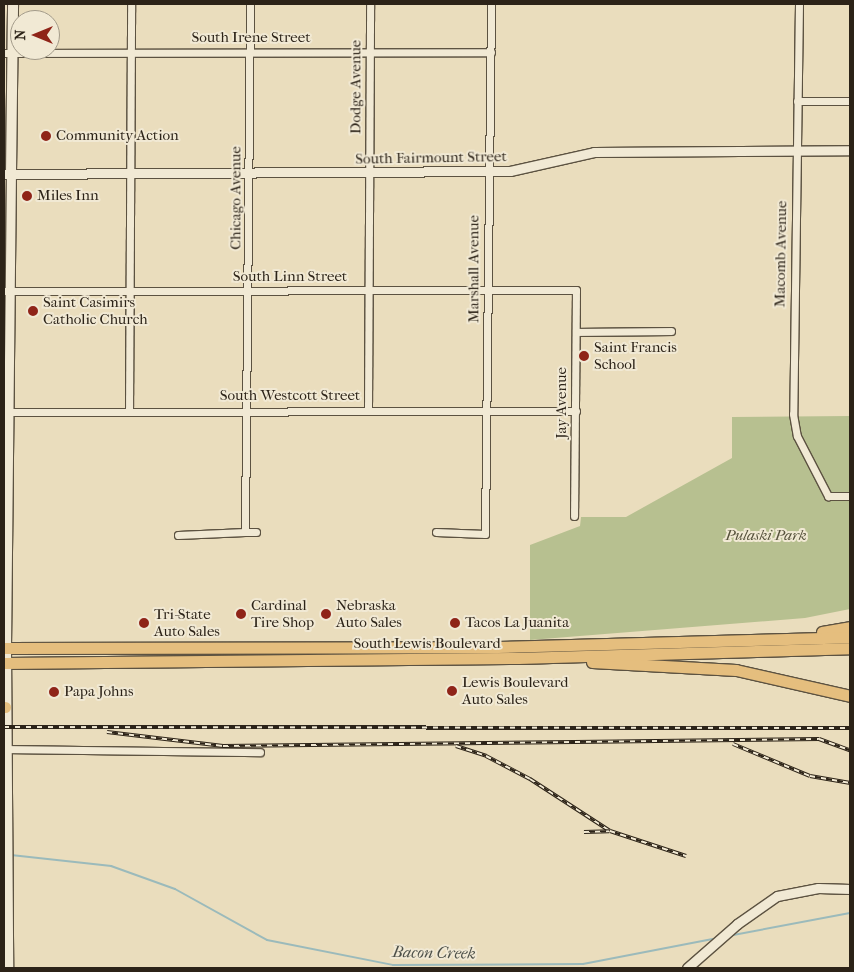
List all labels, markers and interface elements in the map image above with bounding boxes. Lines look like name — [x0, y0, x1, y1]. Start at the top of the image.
north arrow — [10, 10, 60, 60]
street label: South Irene Street — [191, 29, 311, 47]
text: N — [12, 30, 29, 40]
street label: Dodge Avenue — [347, 40, 365, 134]
place label: Community Action — [56, 127, 179, 145]
marker: Community Action — [40, 130, 52, 142]
street label: Chicago Avenue — [227, 146, 245, 250]
street label: South Fairmount Street — [355, 148, 507, 168]
place label: Miles Inn — [37, 187, 99, 205]
marker: Miles Inn — [21, 190, 33, 202]
street label: Macomb Avenue — [771, 200, 791, 308]
street label: Marshall Avenue — [465, 215, 483, 323]
street label: South Linn Street — [233, 268, 347, 286]
place label: Saint Casimirs Catholic Church — [43, 293, 148, 328]
marker: Saint Casimirs Catholic Church — [27, 305, 39, 317]
place label: Saint Francis School — [594, 338, 677, 373]
marker: Saint Francis School — [578, 350, 590, 362]
street label: Jay Avenue — [553, 367, 571, 439]
street label: South Westcott Street — [220, 387, 360, 405]
park label: Pulaski Park — [725, 527, 807, 545]
place label: Cardinal Tire Shop — [251, 596, 314, 631]
place label: Nebraska Auto Sales — [336, 596, 402, 631]
place label: Tri-State Auto Sales — [154, 605, 220, 640]
marker: Cardinal Tire Shop — [235, 608, 247, 620]
marker: Nebraska Auto Sales — [320, 608, 332, 620]
place label: Tacos La Juanita — [465, 614, 569, 632]
marker: Tri-State Auto Sales — [138, 617, 150, 629]
marker: Tacos La Juanita — [449, 617, 461, 629]
street label: South Lewis Boulevard — [353, 635, 501, 653]
place label: Lewis Boulevard Auto Sales — [462, 673, 568, 708]
place label: Papa Johns — [64, 683, 134, 701]
marker: Lewis Boulevard Auto Sales — [446, 685, 458, 697]
marker: Papa Johns — [48, 686, 60, 698]
water label: Bacon Creek — [392, 943, 476, 963]

